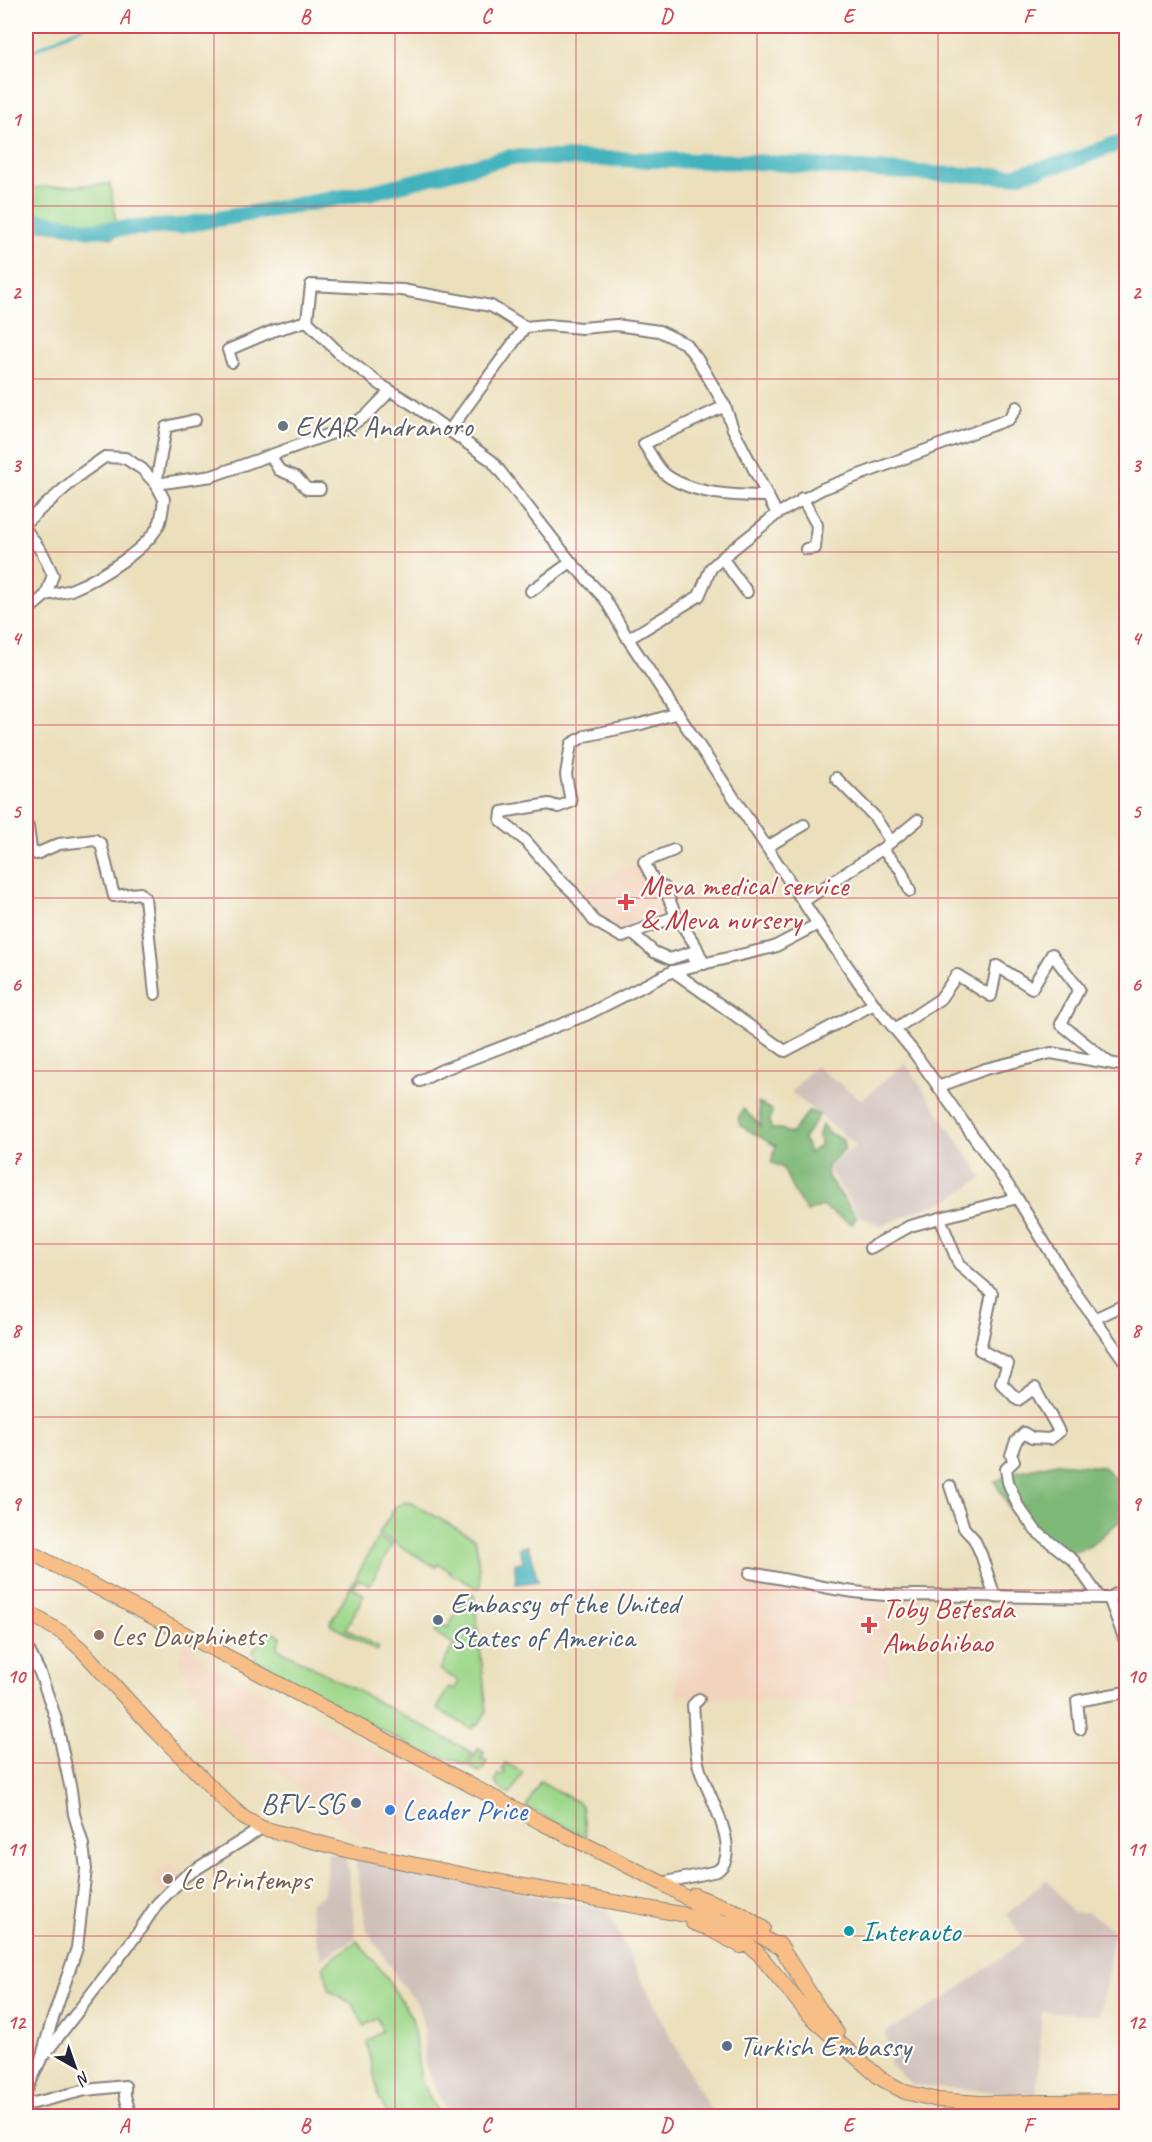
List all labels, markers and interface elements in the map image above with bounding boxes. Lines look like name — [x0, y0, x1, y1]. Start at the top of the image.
text: A — [119, 4, 131, 29]
text: B — [300, 4, 312, 29]
text: C — [481, 4, 493, 29]
text: D — [660, 4, 674, 29]
text: E — [843, 4, 857, 29]
text: F — [1023, 4, 1037, 29]
text: 1 — [12, 107, 23, 132]
text: 1 — [1132, 107, 1143, 132]
text: 2 — [12, 280, 23, 305]
text: 2 — [1132, 280, 1143, 305]
place label: EKAR Andranoro — [295, 407, 474, 445]
marker: EKAR Andranoro — [276, 419, 290, 433]
text: 3 — [12, 453, 23, 478]
text: 3 — [1132, 453, 1143, 478]
text: 4 — [12, 626, 24, 651]
text: 4 — [1132, 626, 1144, 651]
text: 5 — [12, 799, 23, 824]
text: 5 — [1132, 799, 1143, 824]
place label: Meva medical service & Meva nursery — [640, 866, 851, 938]
marker: Meva medical service & Meva nursery — [617, 893, 635, 911]
text: 6 — [11, 972, 22, 997]
text: 6 — [1131, 972, 1142, 997]
text: 7 — [12, 1145, 23, 1170]
text: 7 — [1132, 1145, 1143, 1170]
text: 8 — [12, 1318, 24, 1343]
text: 8 — [1132, 1318, 1144, 1343]
text: 9 — [12, 1491, 23, 1516]
text: 9 — [1132, 1491, 1143, 1516]
place label: Embassy of the United States of America — [450, 1584, 683, 1656]
place label: Toby Betesda Ambohibao — [882, 1589, 1016, 1661]
marker: Embassy of the United States of America — [431, 1613, 445, 1627]
place label: Les Dauphinets — [111, 1616, 268, 1654]
marker: Toby Betesda Ambohibao — [860, 1616, 878, 1634]
marker: Les Dauphinets — [92, 1628, 106, 1642]
text: 10 — [7, 1664, 27, 1689]
text: 10 — [1127, 1664, 1147, 1689]
place label: BFV-SG — [261, 1784, 347, 1822]
place label: Leader Price — [402, 1791, 529, 1829]
marker: BFV-SG — [349, 1796, 363, 1810]
marker: Leader Price — [383, 1803, 397, 1817]
text: 11 — [7, 1837, 27, 1862]
text: 11 — [1127, 1837, 1147, 1862]
place label: Le Printemps — [180, 1860, 314, 1898]
marker: Le Printemps — [161, 1872, 175, 1886]
place label: Interauto — [861, 1912, 962, 1950]
marker: Interauto — [842, 1924, 856, 1938]
text: 12 — [7, 2010, 27, 2035]
text: 12 — [1127, 2010, 1147, 2035]
place label: Turkish Embassy — [739, 2027, 914, 2065]
north arrow — [45, 2037, 105, 2097]
marker: Turkish Embassy — [720, 2039, 734, 2053]
text: N — [71, 2067, 94, 2091]
text: A — [119, 2113, 131, 2138]
text: B — [300, 2113, 312, 2138]
text: C — [481, 2113, 493, 2138]
text: D — [660, 2113, 674, 2138]
text: E — [843, 2113, 857, 2138]
text: F — [1023, 2113, 1037, 2138]

